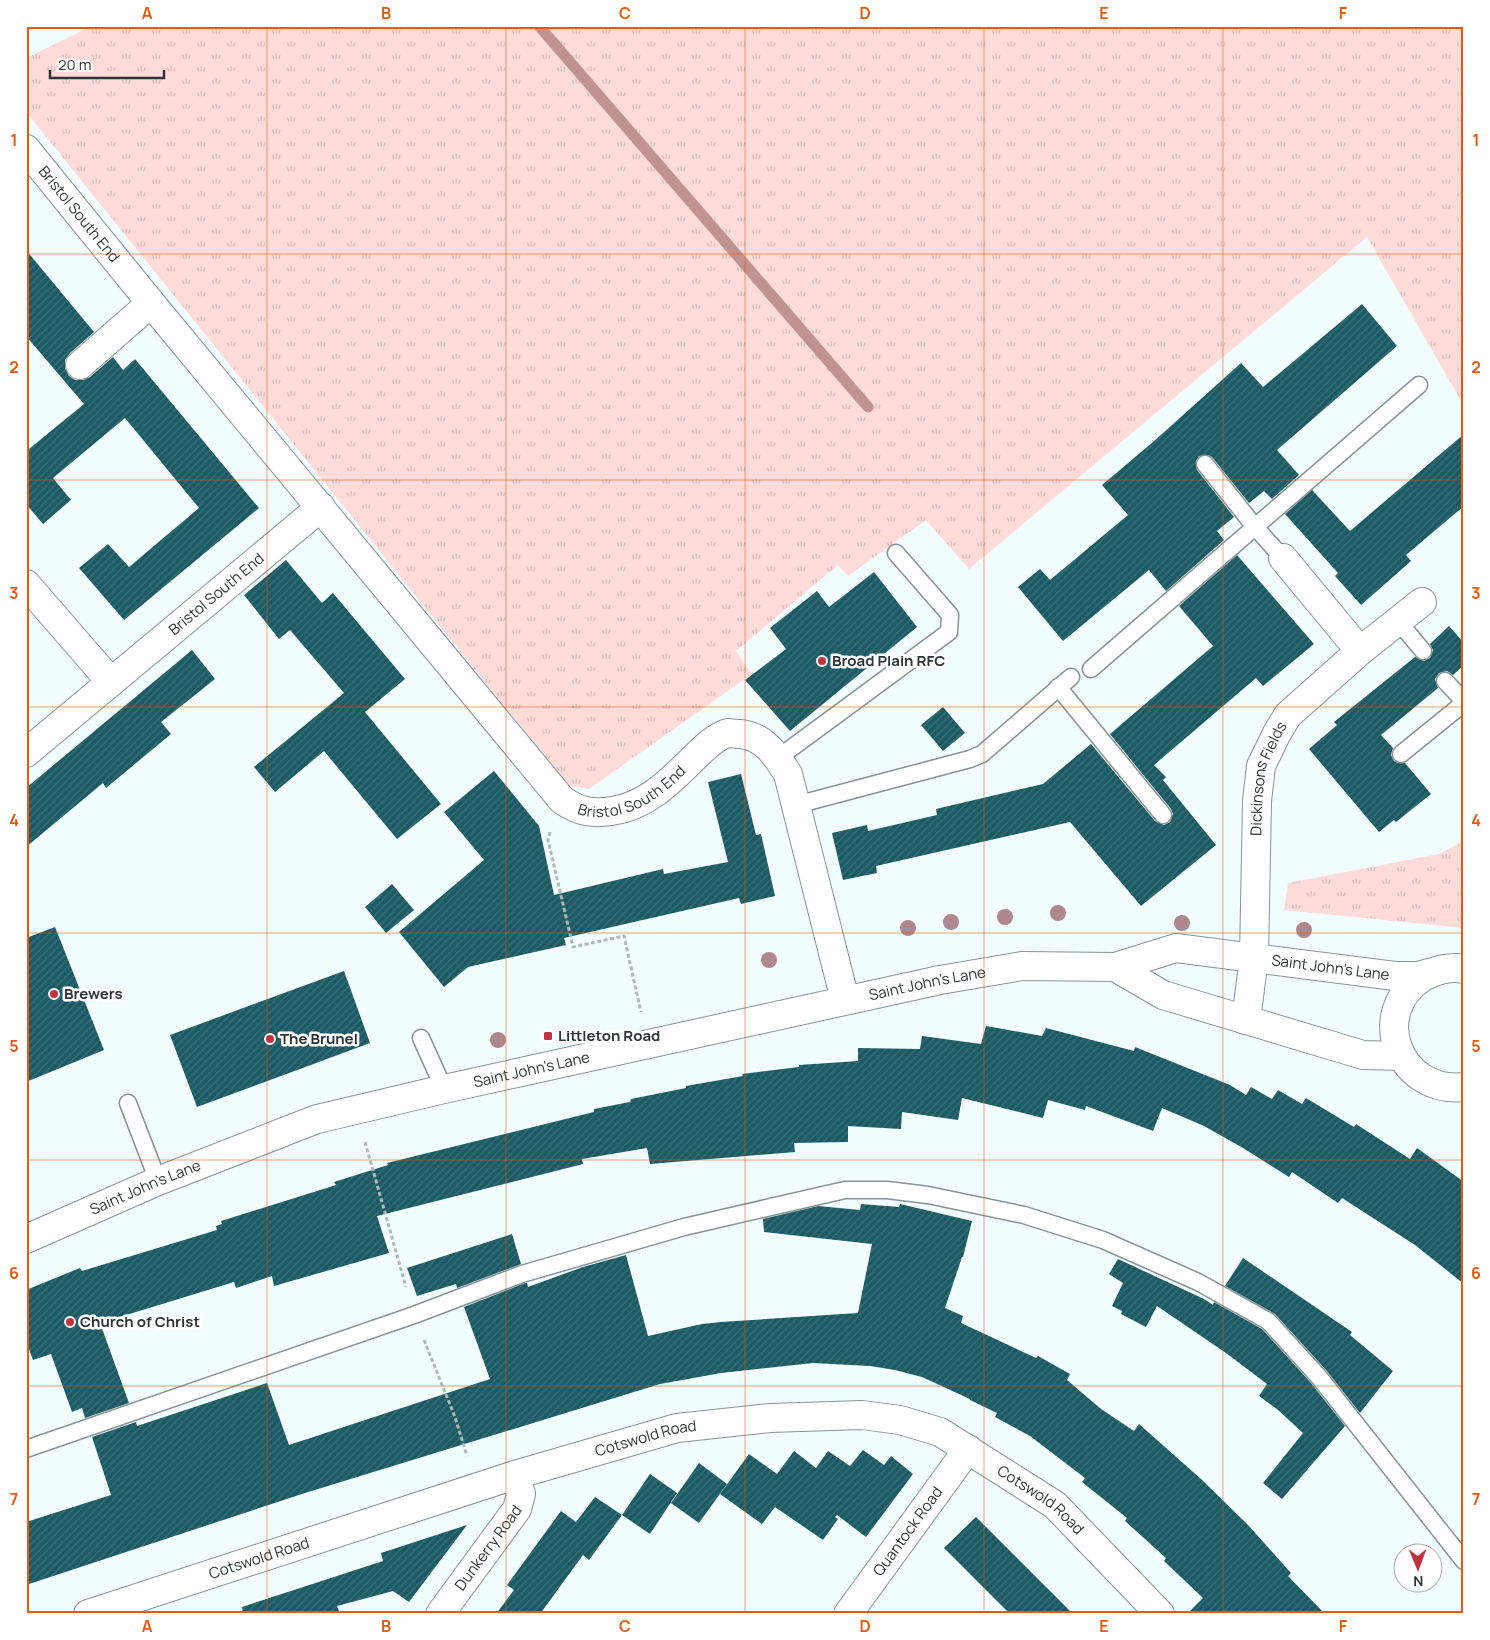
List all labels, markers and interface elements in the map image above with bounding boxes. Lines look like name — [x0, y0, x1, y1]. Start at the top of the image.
text: A — [142, 2, 153, 24]
text: B — [381, 2, 391, 24]
text: C — [619, 2, 631, 24]
text: D — [859, 2, 871, 24]
text: E — [1099, 2, 1109, 24]
text: F — [1339, 2, 1348, 24]
scale bar — [50, 48, 164, 80]
text: 20 m — [58, 54, 91, 75]
text: 1 — [10, 129, 18, 151]
text: 1 — [1472, 129, 1480, 151]
street label: Bristol South End — [34, 161, 125, 267]
text: 2 — [9, 356, 19, 378]
text: 2 — [1471, 356, 1481, 378]
street label: Bristol South End — [164, 548, 268, 640]
text: 3 — [9, 582, 19, 604]
text: 3 — [1471, 582, 1481, 604]
place label: Broad Plain RFC — [832, 650, 945, 671]
marker: Broad Plain RFC — [816, 655, 828, 667]
street label: Dickinsons Fields — [1245, 717, 1292, 836]
street label: Bristol South End — [575, 761, 690, 822]
text: 4 — [9, 809, 19, 831]
text: 4 — [1471, 809, 1481, 831]
street label: Saint John's Lane — [1270, 949, 1391, 985]
street label: Saint John's Lane — [867, 961, 987, 1005]
place label: Brewers — [64, 983, 123, 1004]
marker: Brewers — [48, 988, 60, 1000]
place label: Littleton Road — [558, 1025, 660, 1046]
place label: The Brunel — [280, 1028, 358, 1049]
marker: Littleton Road — [542, 1030, 554, 1042]
marker: The Brunel — [264, 1033, 276, 1045]
text: 5 — [9, 1035, 19, 1057]
text: 5 — [1471, 1035, 1481, 1057]
street label: Saint John's Lane — [471, 1046, 592, 1092]
street label: Saint John's Lane — [86, 1154, 204, 1220]
text: 6 — [9, 1262, 19, 1284]
text: 6 — [1471, 1262, 1481, 1284]
place label: Church of Christ — [80, 1311, 200, 1332]
marker: Church of Christ — [64, 1316, 76, 1328]
street label: Cotswold Road — [592, 1415, 697, 1461]
street label: Cotswold Road — [993, 1460, 1089, 1539]
street label: Quantock Road — [868, 1482, 947, 1580]
text: 7 — [10, 1488, 18, 1510]
text: 7 — [1472, 1488, 1480, 1510]
street label: Dunkerry Road — [450, 1501, 526, 1595]
street label: Cotswold Road — [206, 1532, 312, 1584]
north arrow — [1392, 1542, 1442, 1592]
text: N — [1413, 1572, 1423, 1591]
text: A — [142, 1615, 153, 1637]
text: B — [381, 1615, 391, 1637]
text: C — [619, 1615, 631, 1637]
text: D — [859, 1615, 871, 1637]
text: E — [1099, 1615, 1109, 1637]
text: F — [1339, 1615, 1348, 1637]

